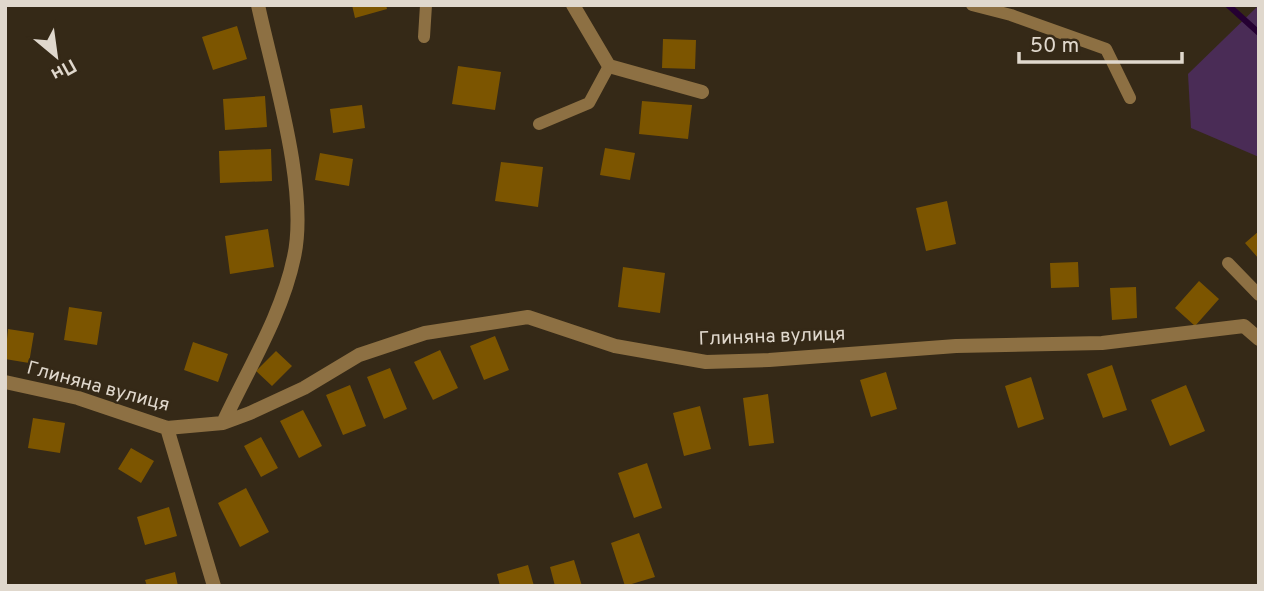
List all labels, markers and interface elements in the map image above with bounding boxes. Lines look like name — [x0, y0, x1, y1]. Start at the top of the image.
north arrow — [21, 21, 91, 91]
scale bar — [1019, 21, 1182, 65]
text: 50 m — [1030, 33, 1079, 60]
text: Пн — [46, 52, 80, 86]
street label: Глиняна вулиця — [698, 322, 846, 352]
street label: Глиняна вулиця — [24, 356, 172, 418]

